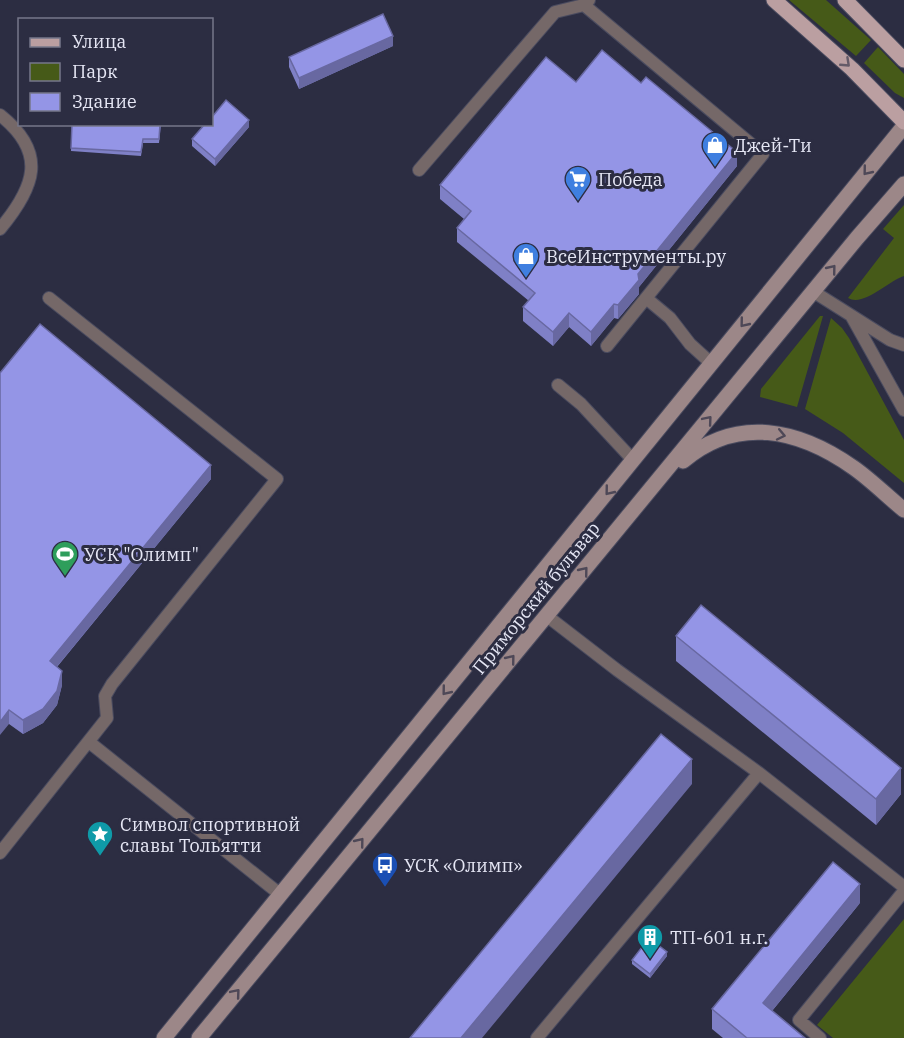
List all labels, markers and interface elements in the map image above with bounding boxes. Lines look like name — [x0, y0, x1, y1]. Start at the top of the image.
legend — [18, 18, 213, 126]
text: Улица — [72, 30, 127, 53]
one-way arrow — [839, 56, 850, 67]
text: Парк — [72, 60, 118, 83]
text: Здание — [72, 90, 137, 113]
shop icon: Джей-Ти — [700, 130, 730, 168]
place label: Джей-Ти — [734, 134, 812, 157]
supermarket icon: Победа — [563, 164, 593, 202]
one-way arrow — [863, 165, 874, 176]
place label: Победа — [598, 168, 663, 191]
shop icon: ВсеИнструменты.ру — [511, 241, 541, 279]
place label: ВсеИнструменты.ру — [546, 245, 727, 268]
one-way arrow — [824, 265, 835, 276]
one-way arrow — [741, 316, 752, 327]
one-way arrow — [700, 416, 711, 427]
one-way arrow — [776, 428, 786, 441]
one-way arrow — [605, 484, 616, 495]
street label: Приморский бульвар — [467, 517, 605, 679]
sports icon: УСК "Олимп" — [50, 539, 80, 577]
place label: УСК "Олимп" — [84, 543, 199, 566]
one-way arrow — [576, 566, 587, 577]
one-way arrow — [503, 655, 514, 666]
one-way arrow — [443, 685, 454, 696]
place label: Символ спортивной славы Тольятти — [120, 813, 300, 857]
place icon: Символ спортивной славы Тольятти — [85, 819, 115, 857]
one-way arrow — [353, 838, 364, 849]
bus stop icon: УСК «Олимп» — [370, 850, 400, 888]
place label: УСК «Олимп» — [404, 854, 522, 877]
building icon: ТП-601 н.г. — [635, 922, 665, 960]
place label: ТП-601 н.г. — [670, 926, 768, 949]
one-way arrow — [229, 989, 240, 1000]

